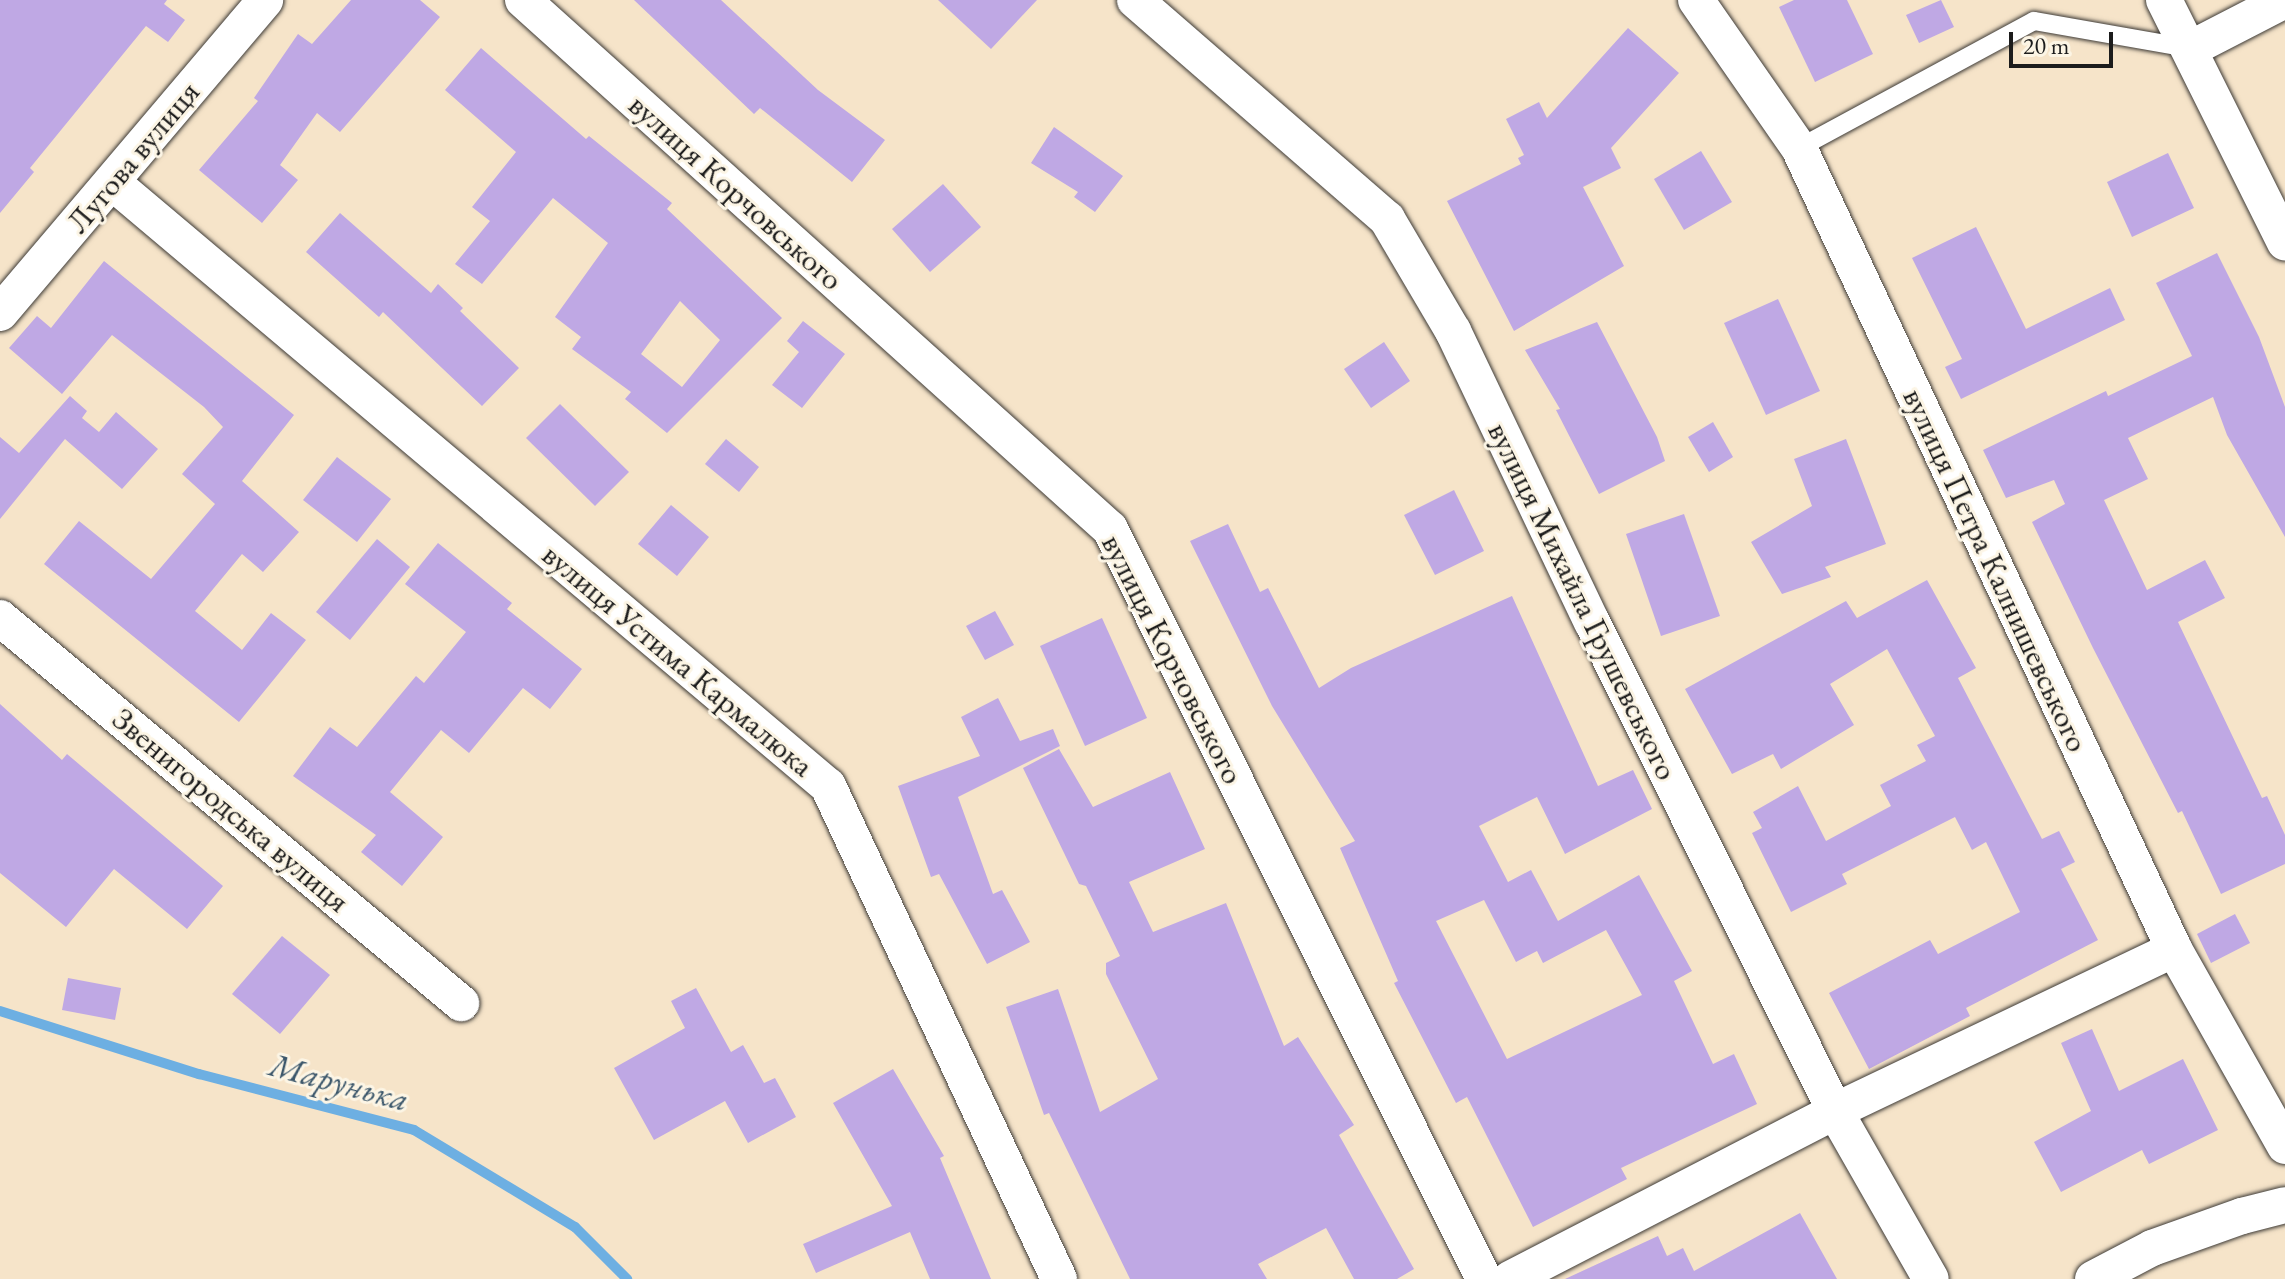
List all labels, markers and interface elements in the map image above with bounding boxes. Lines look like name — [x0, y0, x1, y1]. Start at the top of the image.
scale bar — [2013, 16, 2117, 66]
text: 20 m — [2023, 30, 2070, 61]
street label: Лугова вулиця — [59, 73, 207, 241]
street label: вулиця Корчовського — [621, 86, 851, 298]
street label: вулиця Петра Калнишевського — [1895, 382, 2097, 758]
street label: вулиця Михайла Грушевського — [1480, 416, 1686, 786]
street label: вулиця Корчовського — [1093, 528, 1253, 790]
street label: вулиця Устима Кармалюка — [535, 535, 821, 785]
street label: Звенигородська вулиця — [105, 700, 357, 920]
water label: Марунька — [265, 1044, 413, 1120]

